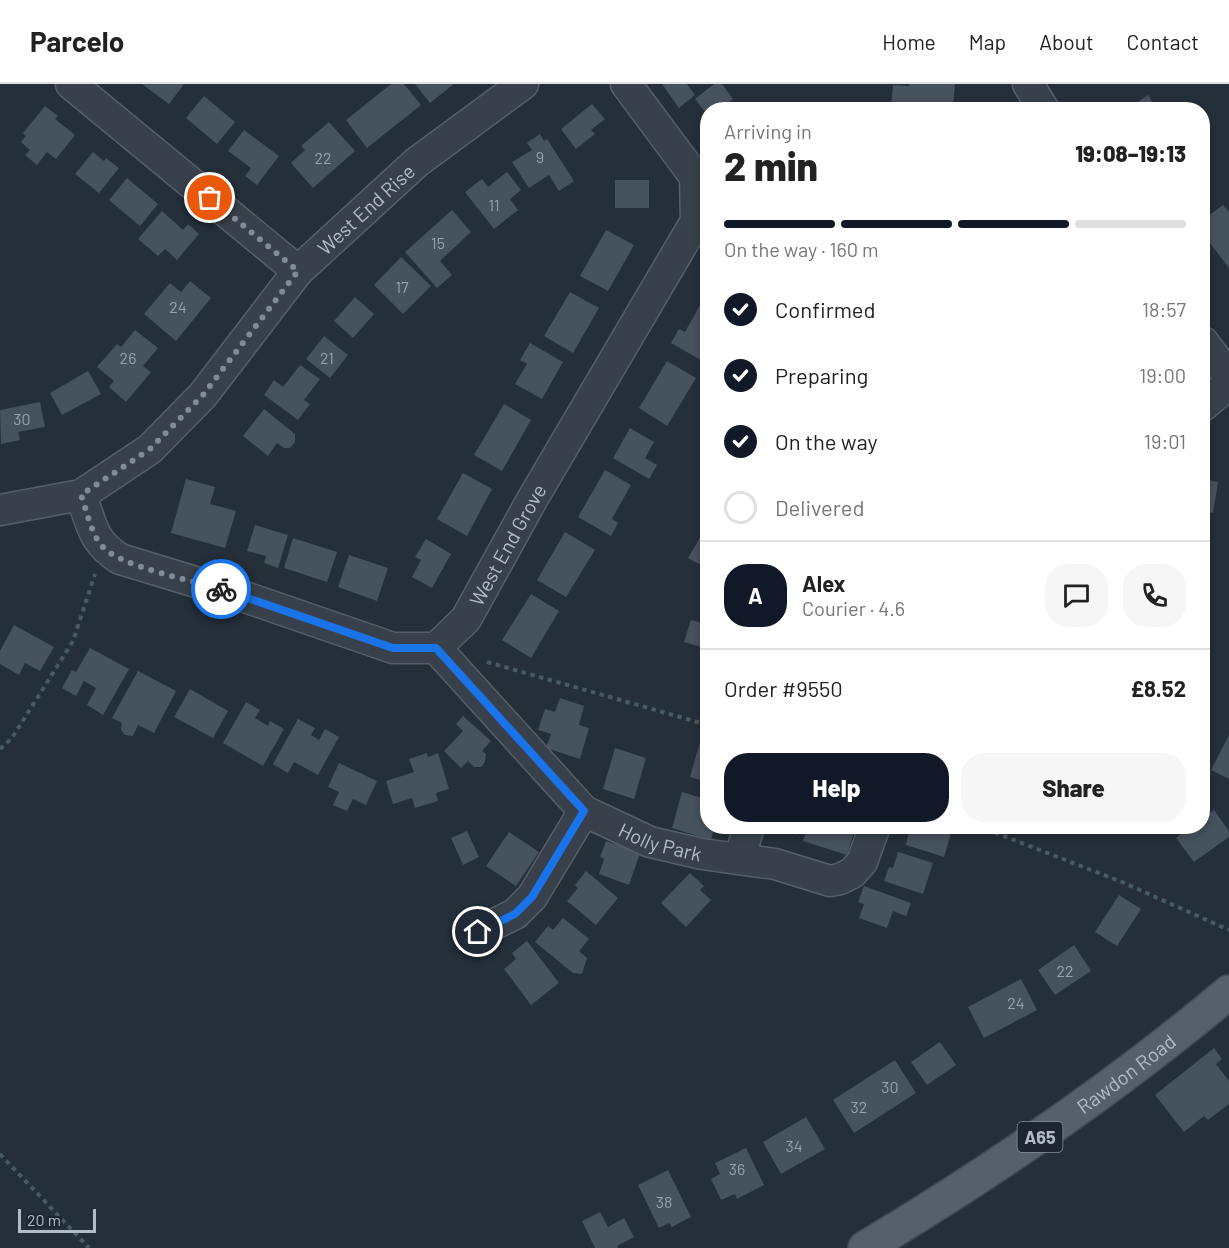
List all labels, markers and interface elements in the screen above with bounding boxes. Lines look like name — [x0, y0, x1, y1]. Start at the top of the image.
text: Parcelo — [30, 24, 124, 58]
text: Home — [882, 29, 936, 54]
text: Map — [969, 29, 1006, 54]
text: About — [1039, 29, 1094, 54]
text: Contact — [1127, 29, 1199, 54]
text: Arriving in — [724, 119, 812, 143]
text: 19:08–19:13 — [1075, 140, 1186, 166]
text: 2 min — [724, 142, 818, 189]
house number: 9 — [536, 147, 544, 166]
house number: 22 — [314, 148, 332, 167]
street label: West End Rise — [312, 158, 419, 259]
pin — [184, 172, 235, 223]
icon: bag — [193, 181, 226, 214]
house number: 11 — [488, 195, 500, 214]
house number: 15 — [431, 233, 445, 252]
text: On the way · 160 m — [724, 237, 879, 261]
house number: 17 — [395, 277, 409, 296]
icon: check — [724, 293, 757, 326]
text: Confirmed — [775, 296, 875, 322]
house number: 24 — [169, 297, 187, 316]
text: 18:57 — [1142, 297, 1186, 321]
house number: 26 — [120, 348, 136, 367]
house number: 21 — [320, 348, 334, 367]
icon: check — [724, 359, 757, 392]
text: Preparing — [775, 362, 868, 388]
text: 19:00 — [1139, 363, 1186, 387]
house number: 30 — [13, 409, 31, 428]
icon: check — [724, 425, 757, 458]
text: On the way — [775, 428, 878, 454]
text: 19:01 — [1144, 429, 1186, 453]
street label: West End Grove — [464, 479, 551, 610]
text: Delivered — [775, 494, 864, 520]
courier — [191, 559, 251, 619]
button: chat — [1045, 564, 1108, 627]
button: phone — [1123, 564, 1186, 627]
text: Alex — [802, 570, 845, 596]
icon: bike — [205, 573, 238, 606]
text: A — [748, 582, 763, 608]
text: Courier · 4.6 — [802, 596, 905, 620]
text: Order #9550 — [724, 675, 843, 701]
text: £8.52 — [1130, 675, 1186, 701]
button: Help — [724, 753, 949, 822]
button: Share — [961, 753, 1186, 822]
street label: Holly Park — [615, 817, 704, 866]
pin — [452, 906, 503, 957]
icon: home — [461, 915, 494, 948]
house number: 22 — [1056, 961, 1074, 980]
house number: 24 — [1007, 993, 1025, 1012]
street label: Rawdon Road — [1072, 1029, 1180, 1118]
house number: 30 — [881, 1077, 899, 1096]
house number: 32 — [851, 1097, 867, 1116]
road number: A65 — [1018, 1122, 1062, 1152]
house number: 34 — [785, 1136, 803, 1155]
house number: 36 — [729, 1159, 745, 1178]
house number: 38 — [656, 1192, 672, 1211]
scale bar — [18, 1206, 96, 1234]
text: 20 m — [27, 1210, 61, 1229]

